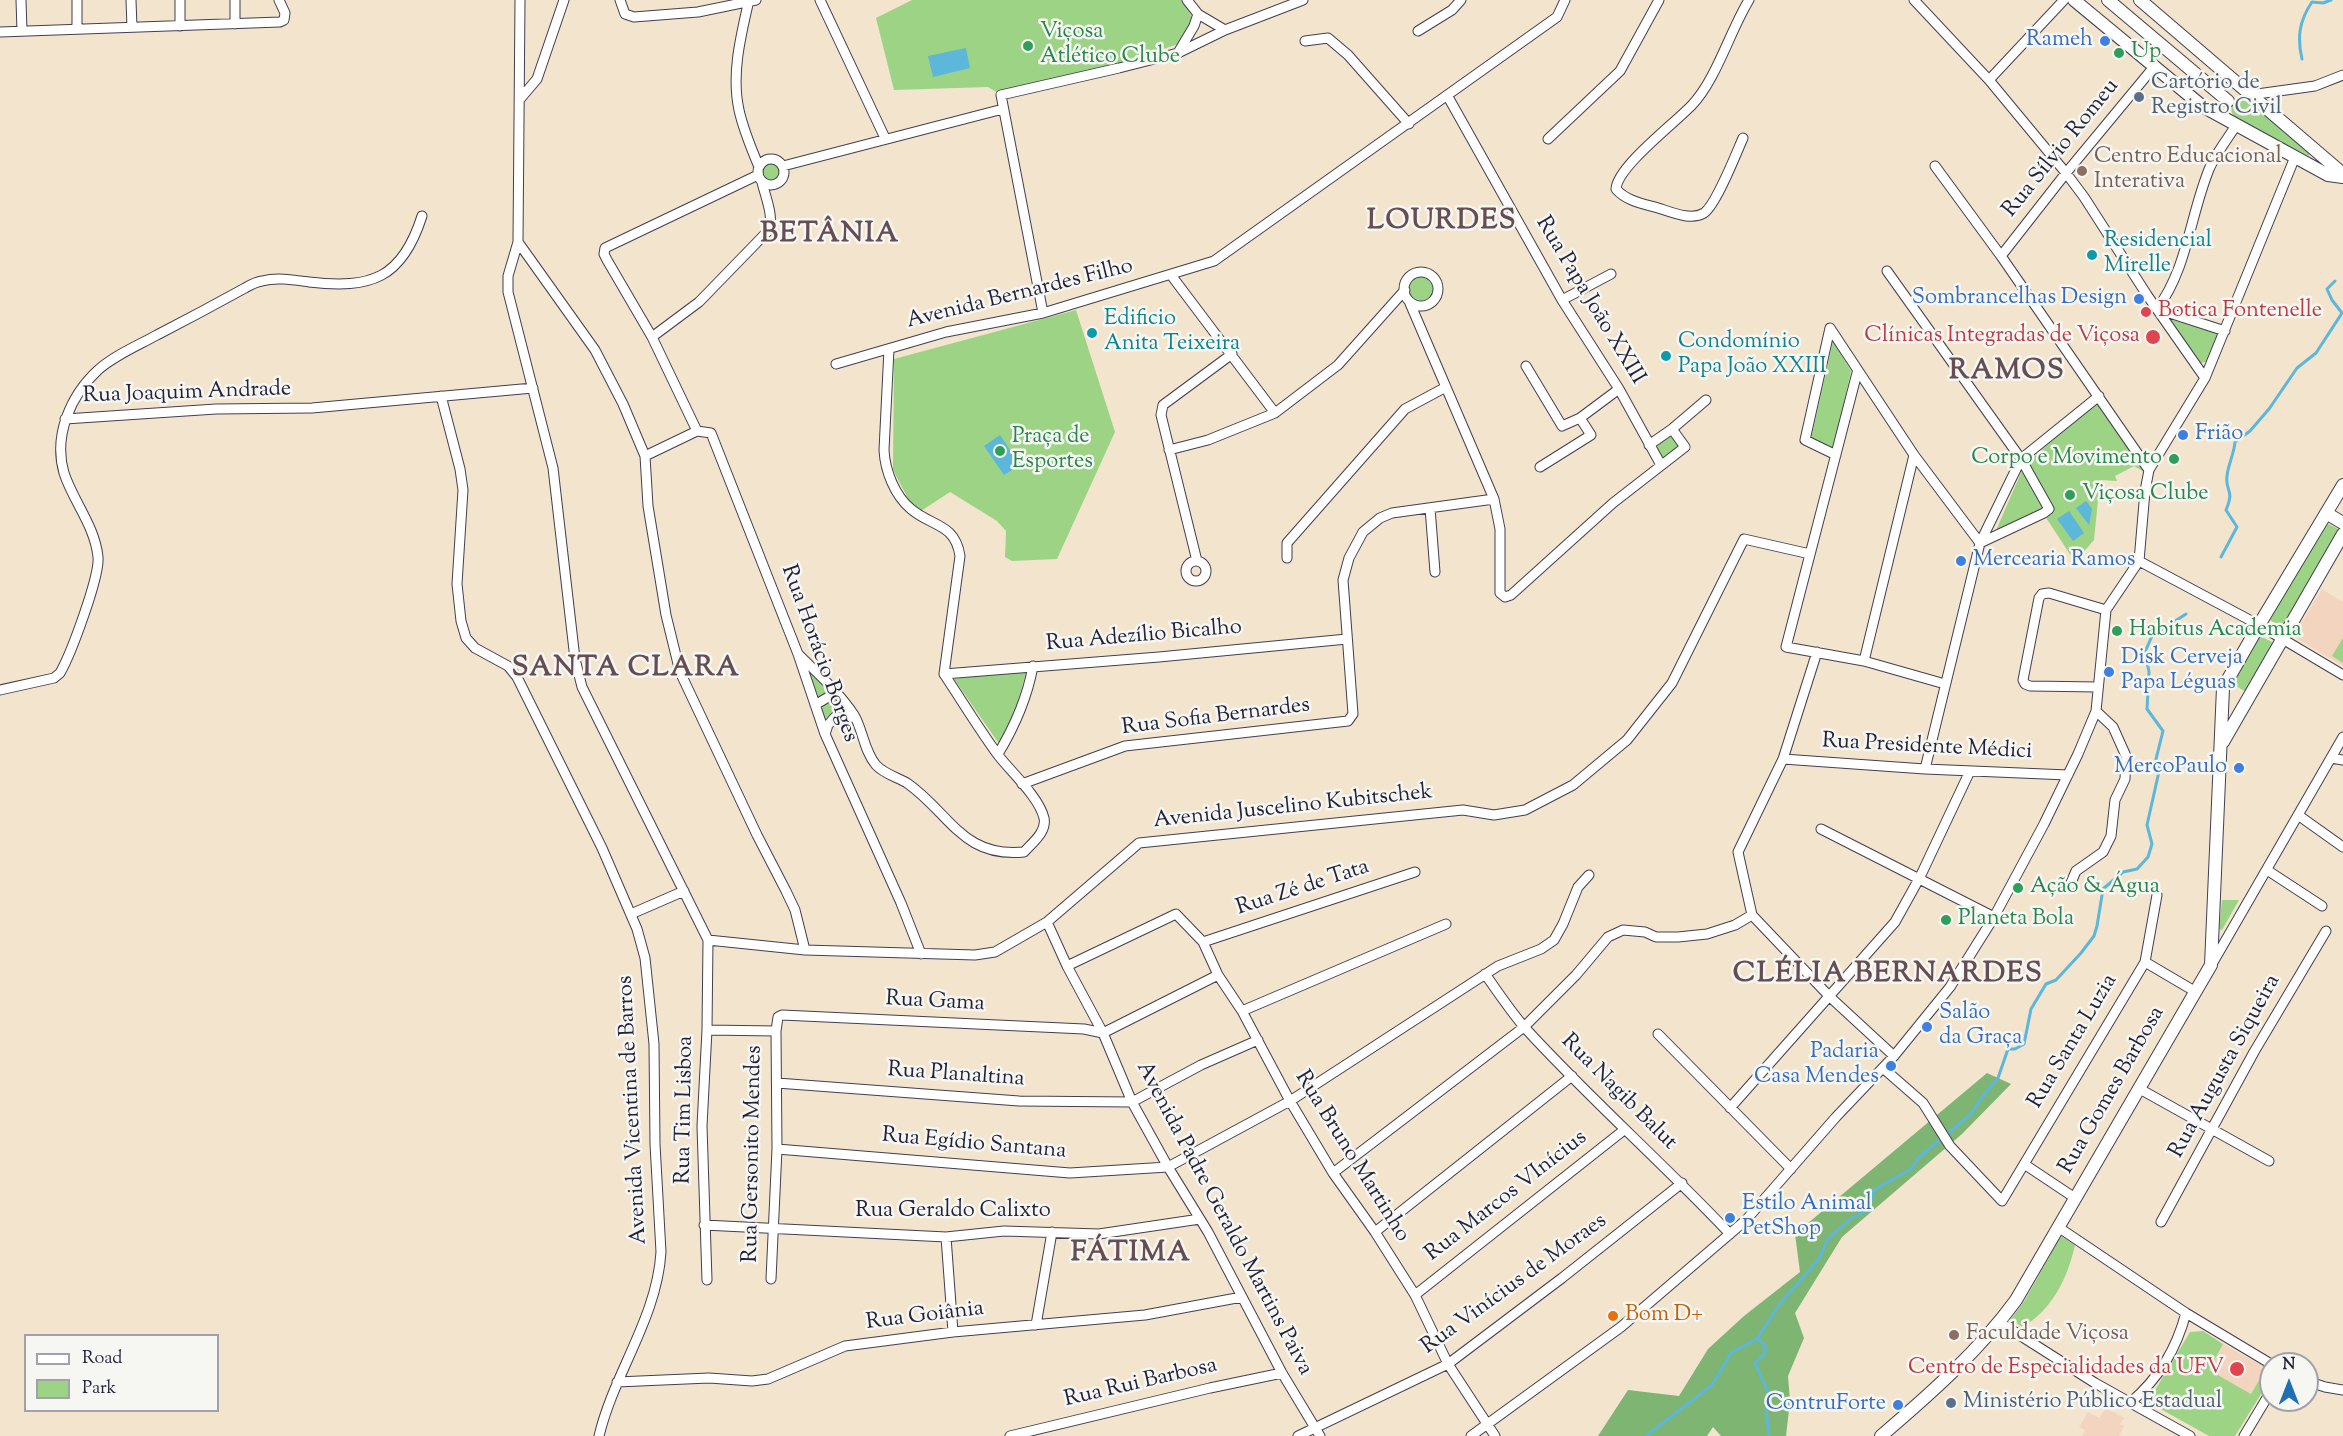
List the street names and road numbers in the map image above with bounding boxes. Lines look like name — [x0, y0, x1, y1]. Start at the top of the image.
street label: Rua Sílvio Romeu — [1998, 74, 2126, 224]
street label: Rua Papa João XXIII — [1528, 212, 1650, 390]
street label: Avenida Bernardes Filho — [904, 254, 1136, 336]
street label: Rua Joaquim Andrade — [83, 377, 291, 411]
street label: Rua Horácio Borges — [774, 562, 862, 746]
street label: Rua Adezílio Bicalho — [1045, 615, 1243, 659]
street label: Rua Sofia Bernardes — [1121, 693, 1311, 743]
street label: Rua Presidente Médici — [1821, 729, 2033, 767]
street label: Avenida Juscelino Kubitschek — [1152, 780, 1434, 836]
street label: Rua Zé de Tata — [1233, 855, 1373, 923]
street label: Rua Santa Luzia — [2024, 970, 2124, 1114]
street label: Rua Augusta Siqueira — [2165, 971, 2287, 1163]
street label: Avenida Vicentina de Barros — [614, 975, 654, 1245]
street label: Rua Gama — [885, 987, 985, 1019]
street label: Rua Gomes Barbosa — [2054, 1003, 2172, 1179]
street label: Rua Nagib Balut — [1554, 1029, 1682, 1157]
street label: Rua Tim Lisboa — [672, 1036, 700, 1184]
street label: Rua Gersonito Mendes — [739, 1045, 769, 1263]
street label: Rua Planaltina — [887, 1058, 1025, 1094]
street label: Avenida Padre Geraldo Martins Paiva — [1129, 1058, 1317, 1380]
street label: Rua Bruno Martinho — [1288, 1067, 1414, 1247]
street label: Rua Egídio Santana — [881, 1124, 1067, 1166]
street label: Rua Marcos VInícius — [1421, 1126, 1593, 1268]
street label: Rua Geraldo Calixto — [855, 1199, 1051, 1225]
street label: Rua Vinícius de Moraes — [1417, 1209, 1613, 1361]
street label: Rua Goiânia — [865, 1297, 985, 1337]
street label: Rua Rui Barbosa — [1062, 1354, 1220, 1414]

